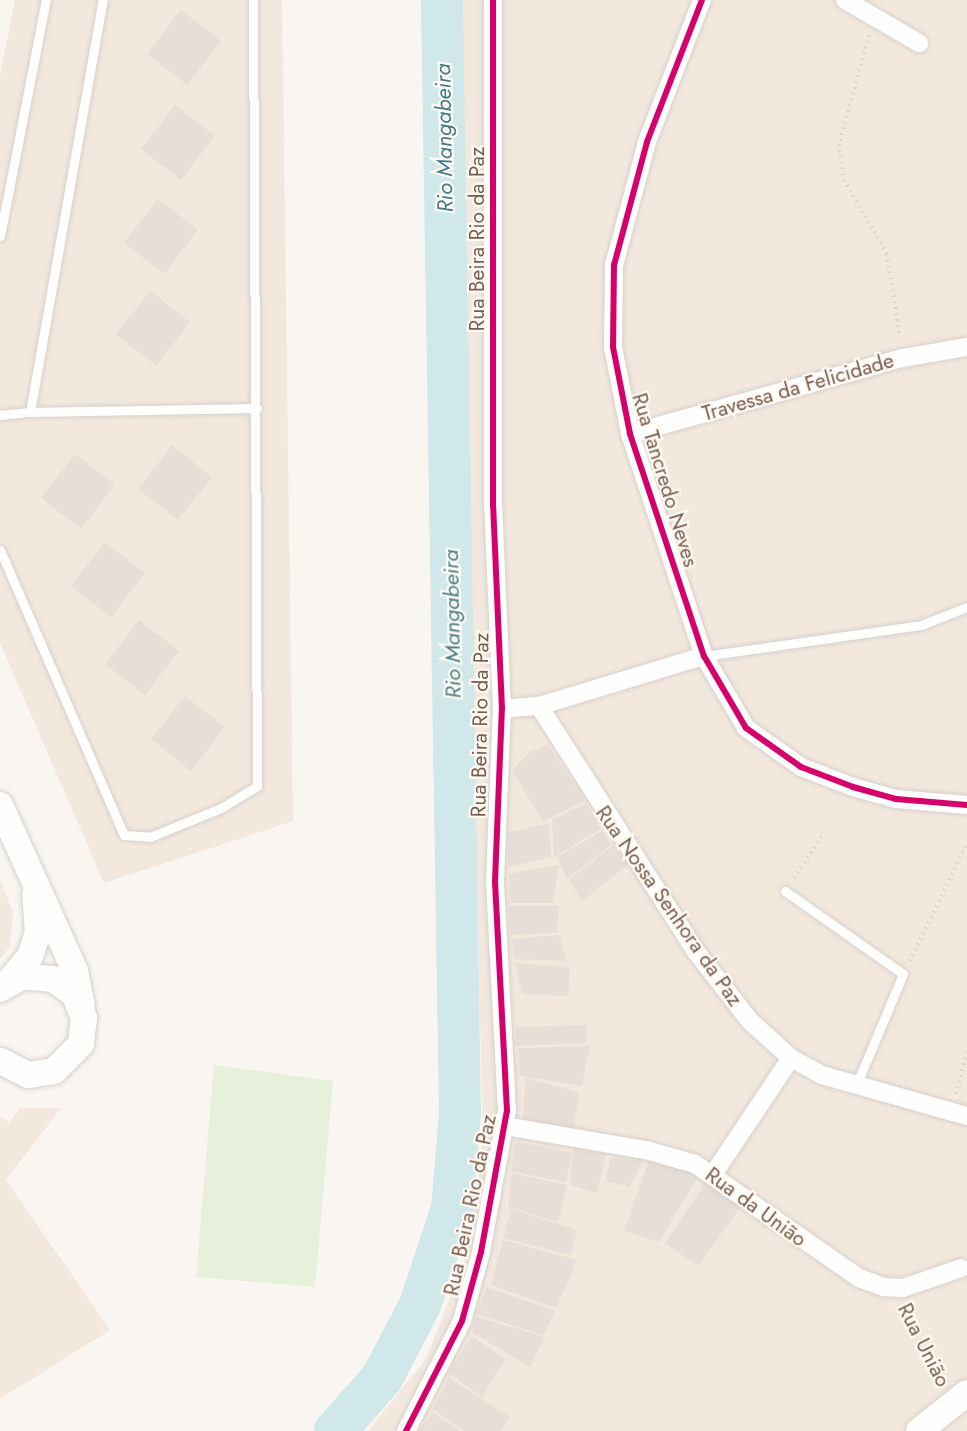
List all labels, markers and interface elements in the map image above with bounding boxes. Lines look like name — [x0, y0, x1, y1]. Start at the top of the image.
water label: Rio Mangabeira — [430, 63, 458, 213]
street label: Rua Beira Rio da Paz — [464, 147, 490, 331]
street label: Travessa da Felicidade — [699, 348, 897, 426]
street label: Rua Tancredo Neves — [627, 390, 703, 570]
water label: Rio Mangabeira — [438, 549, 466, 699]
street label: Rua Beira Rio da Paz — [466, 632, 494, 818]
street label: Rua Nossa Senhora da Paz — [590, 801, 748, 1011]
street label: Rua Beira Rio da Paz — [438, 1112, 502, 1298]
street label: Rua da União — [701, 1162, 811, 1252]
street label: Rua União — [892, 1299, 956, 1391]

